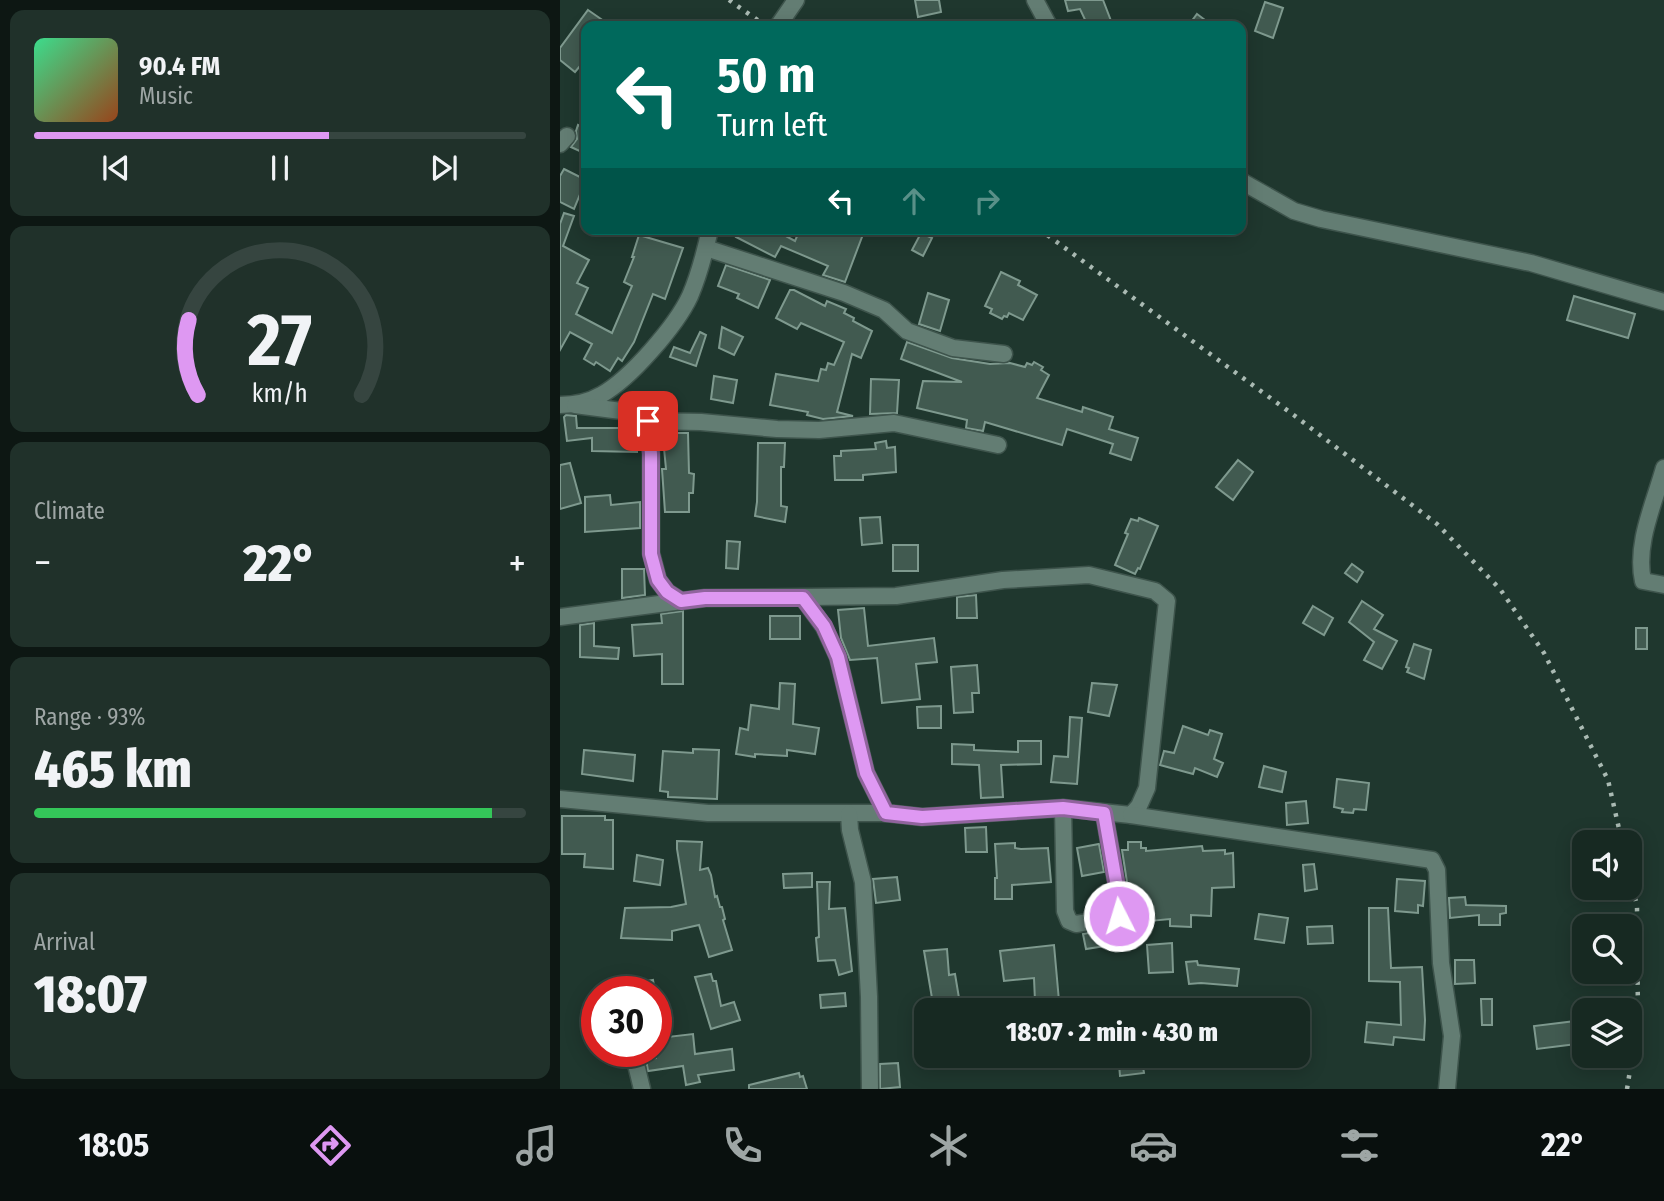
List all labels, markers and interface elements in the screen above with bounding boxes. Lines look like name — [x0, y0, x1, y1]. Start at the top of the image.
text: 50 m — [717, 46, 815, 105]
icon: left — [602, 49, 693, 140]
text: 90.4 FM — [139, 51, 220, 82]
text: Music — [139, 82, 193, 110]
text: Turn left — [717, 106, 827, 144]
icon: previous — [97, 149, 135, 187]
icon: pause — [261, 149, 299, 187]
icon: next — [425, 149, 463, 187]
icon: left — [822, 182, 860, 220]
icon: ahead — [895, 182, 933, 220]
icon: right — [968, 182, 1006, 220]
text: 27 — [247, 297, 312, 384]
text: km/h — [252, 378, 308, 408]
pin — [618, 391, 678, 451]
icon: arrive — [629, 402, 667, 440]
text: Climate — [34, 497, 105, 525]
text: 22° — [243, 532, 317, 595]
text: − — [34, 540, 51, 586]
text: + — [509, 540, 526, 586]
text: Range · 93% — [34, 703, 145, 731]
text: 465 km — [34, 738, 192, 801]
map controls — [1572, 830, 1642, 1068]
button: sound — [1572, 830, 1642, 900]
position arrow — [1082, 879, 1156, 953]
button: search — [1572, 914, 1642, 984]
text: Arrival — [34, 928, 95, 956]
text: 18:07 — [34, 963, 147, 1026]
speed limit sign: 30 — [581, 976, 672, 1067]
button: layers — [1572, 998, 1642, 1068]
text: 18:07 · 2 min · 430 m — [1006, 1017, 1218, 1048]
icon: directions — [306, 1121, 355, 1170]
icon: music — [512, 1121, 561, 1170]
icon: phone — [718, 1121, 767, 1170]
icon: climate — [924, 1121, 973, 1170]
icon: car — [1129, 1121, 1178, 1170]
icon: filters — [1335, 1121, 1384, 1170]
text: 18:05 — [78, 1126, 149, 1164]
text: 22° — [1541, 1126, 1586, 1164]

